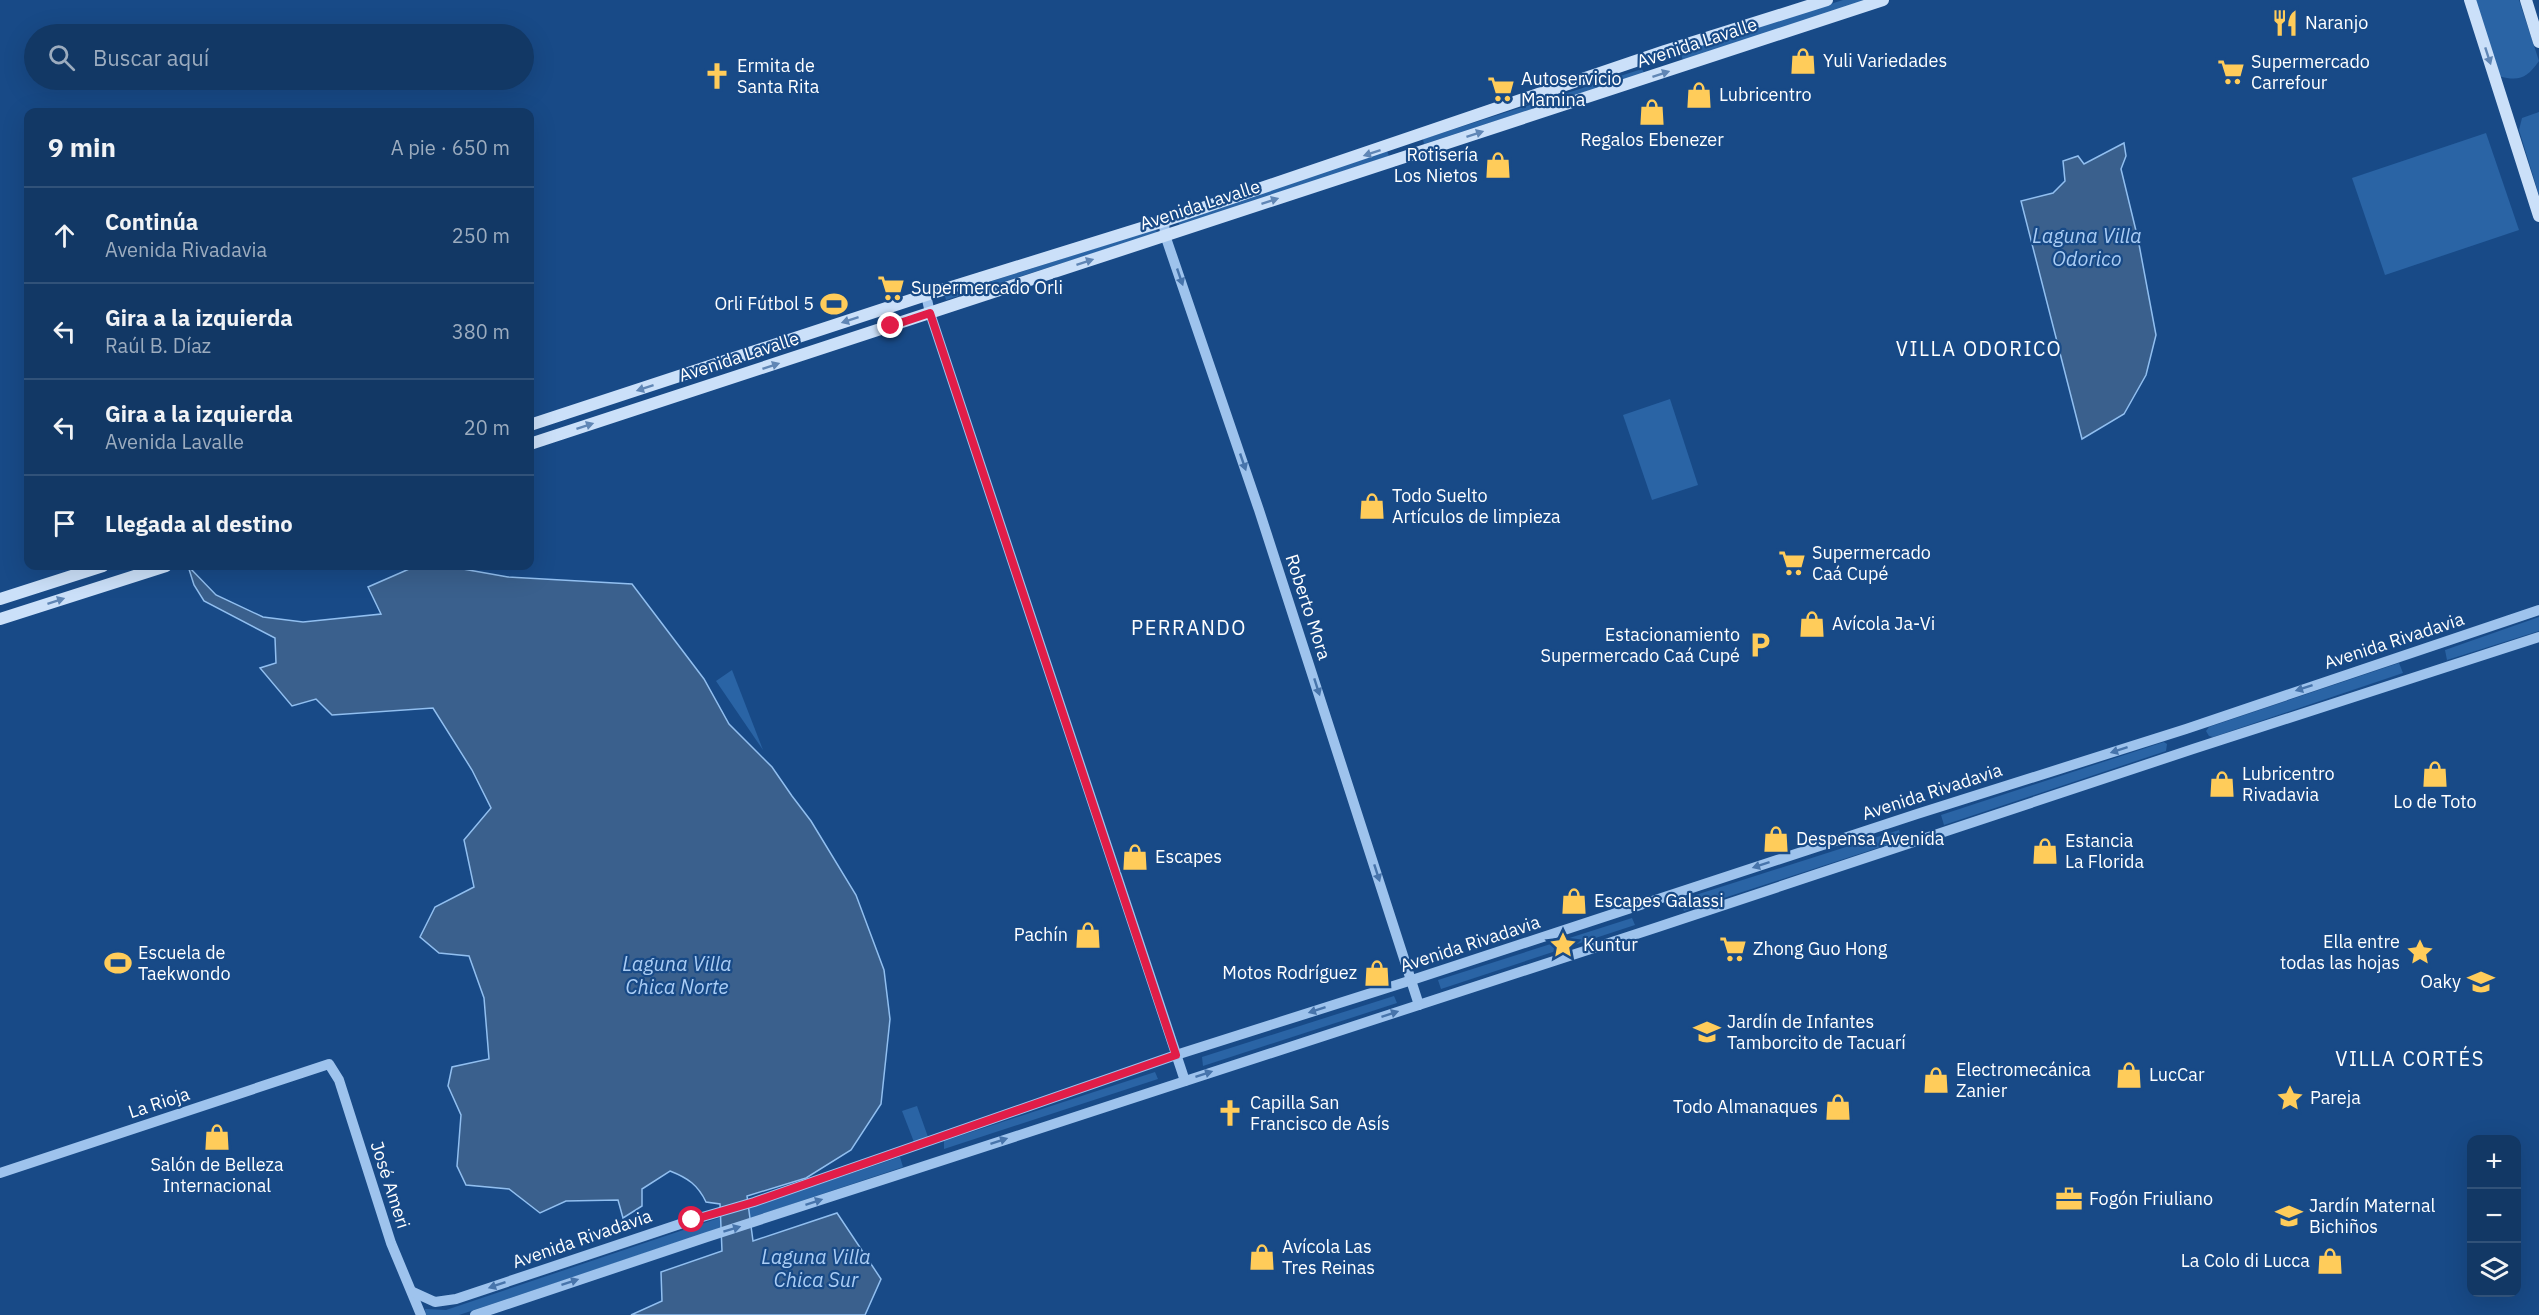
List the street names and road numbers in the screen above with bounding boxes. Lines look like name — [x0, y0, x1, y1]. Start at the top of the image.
street label: Avenida Lavalle — [1634, 12, 1760, 73]
street label: Avenida Lavalle — [1137, 174, 1263, 235]
street label: Avenida Lavalle — [676, 326, 802, 387]
street label: Roberto Mora — [1281, 551, 1336, 663]
street label: Avenida Rivadavia — [2321, 607, 2467, 674]
street label: Avenida Rivadavia — [1859, 758, 2005, 825]
street label: Avenida Rivadavia — [1397, 910, 1543, 977]
street label: La Rioja — [125, 1082, 193, 1123]
street label: José Ameri — [366, 1138, 415, 1231]
street label: Avenida Rivadavia — [509, 1204, 655, 1273]

